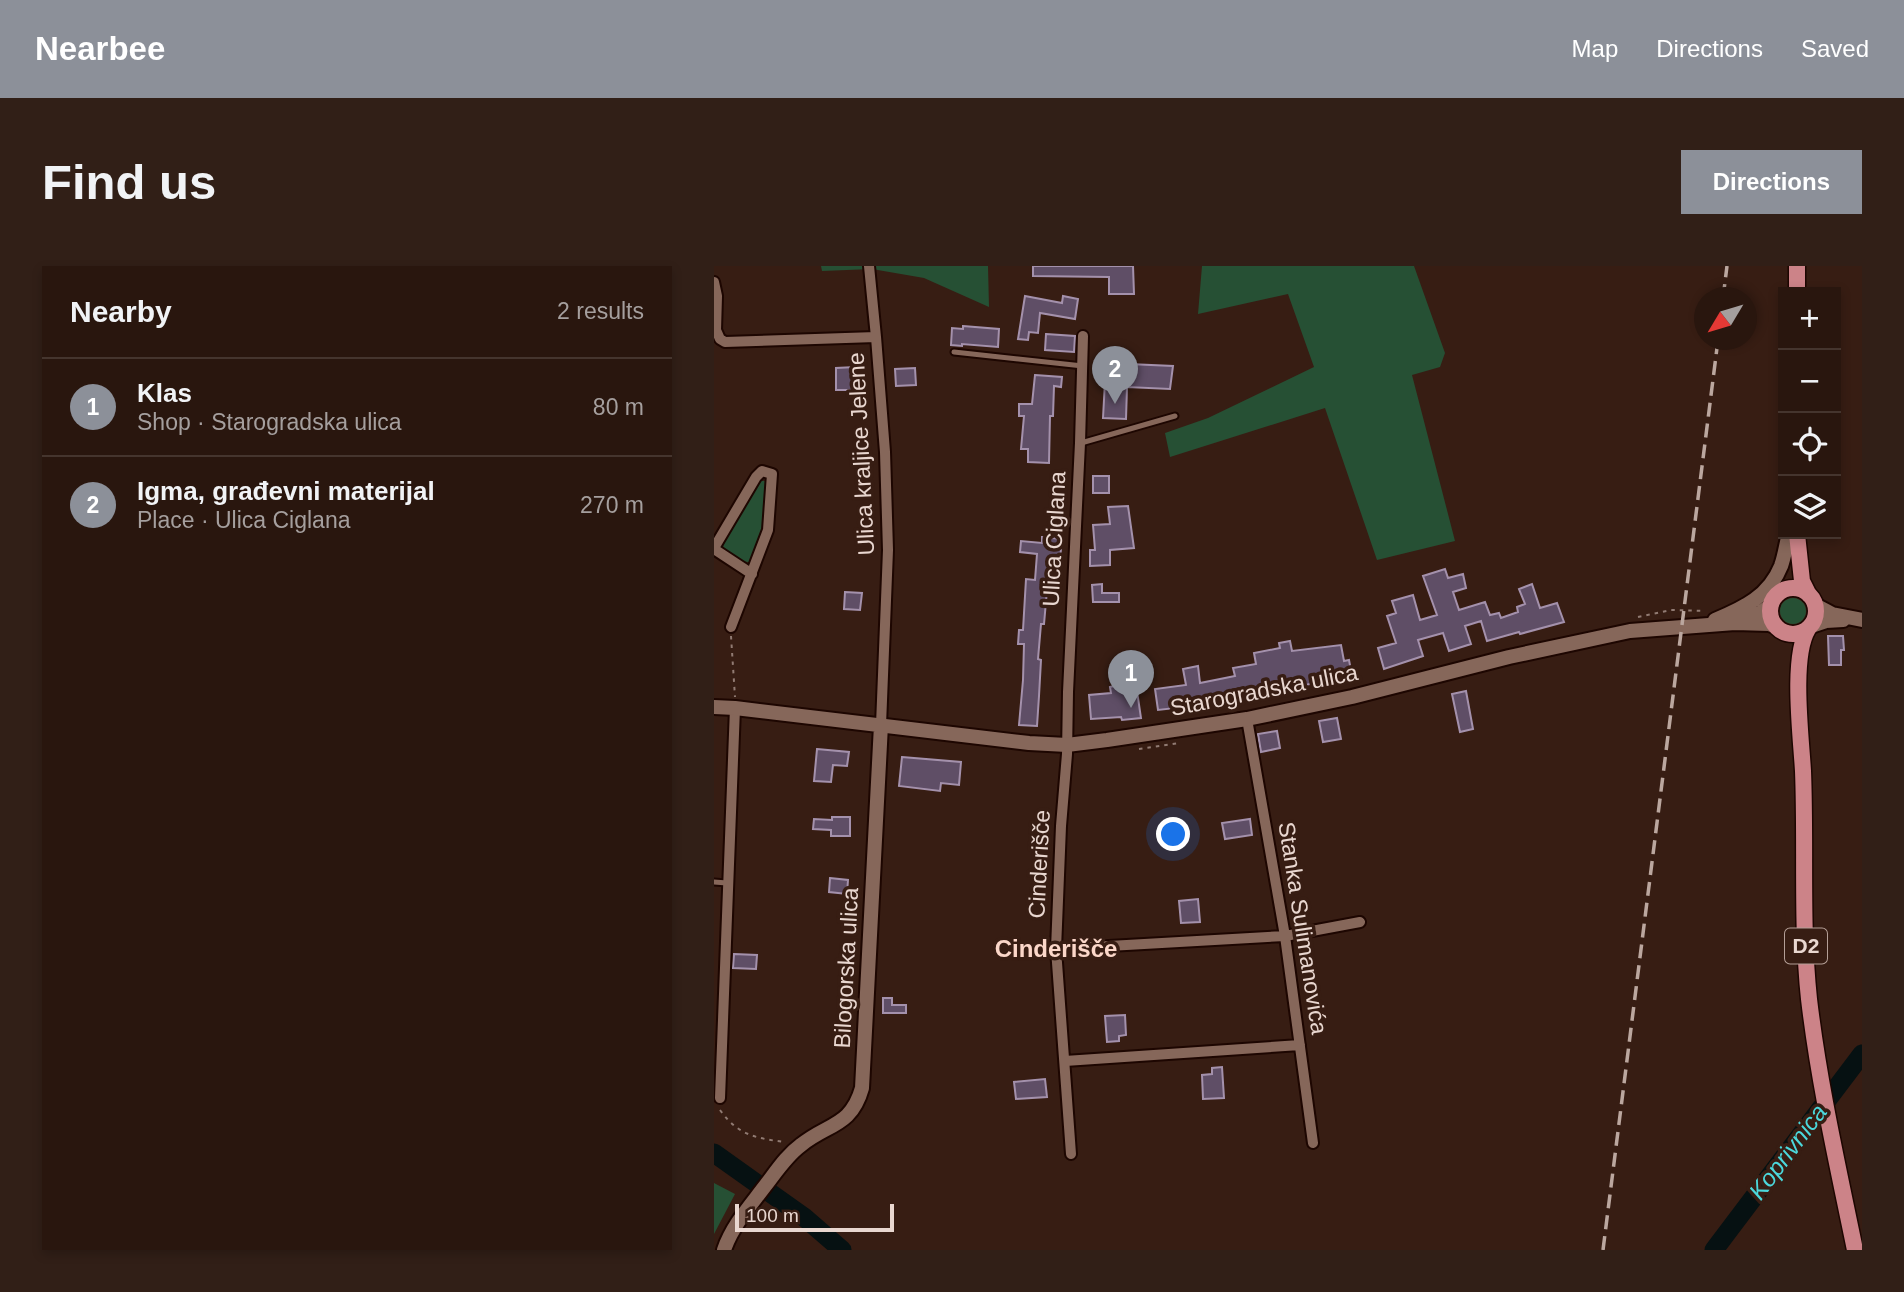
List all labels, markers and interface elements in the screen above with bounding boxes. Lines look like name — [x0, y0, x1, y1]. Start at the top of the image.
text: Nearbee — [35, 30, 165, 67]
text: Map — [1572, 35, 1618, 62]
text: Directions — [1656, 35, 1763, 62]
text: Saved — [1801, 35, 1869, 62]
button: Directions — [1681, 150, 1862, 214]
text: Find us — [42, 155, 216, 209]
north arrow — [1694, 287, 1757, 350]
map controls — [1778, 287, 1841, 539]
button: + — [1778, 287, 1841, 350]
text: Nearby — [70, 295, 172, 328]
text: 2 results — [557, 298, 644, 324]
pin: 2 — [1092, 346, 1138, 404]
button: − — [1778, 350, 1841, 413]
street label: Ulica kraljice Jelene — [843, 352, 879, 556]
text: Klas — [137, 378, 192, 408]
text: 1 — [87, 394, 99, 420]
text: 80 m — [593, 394, 644, 420]
text: Shop · Starogradska ulica — [137, 409, 402, 435]
button: locate — [1778, 413, 1841, 476]
street label: Ulica Ciglana — [1037, 470, 1071, 607]
text: Igma, građevni materijal — [137, 476, 435, 506]
button: layers — [1778, 476, 1841, 539]
text: 2 — [87, 492, 99, 518]
text: 270 m — [580, 492, 644, 518]
text: Place · Ulica Ciglana — [137, 507, 350, 533]
pin: 1 — [1108, 650, 1154, 708]
street label: Starogradska ulica — [1168, 659, 1360, 721]
street label: Cinderišče — [1023, 809, 1055, 919]
your location — [1156, 817, 1190, 851]
street label: Stanka Sulimanovića — [1273, 820, 1333, 1036]
street label: Bilogorska ulica — [829, 887, 863, 1049]
road number: D2 — [1785, 928, 1827, 964]
district label: Cinderišče — [995, 935, 1117, 962]
water label: Koprivnica — [1743, 1099, 1832, 1205]
scale bar — [735, 1201, 894, 1233]
text: 100 m — [746, 1205, 799, 1226]

